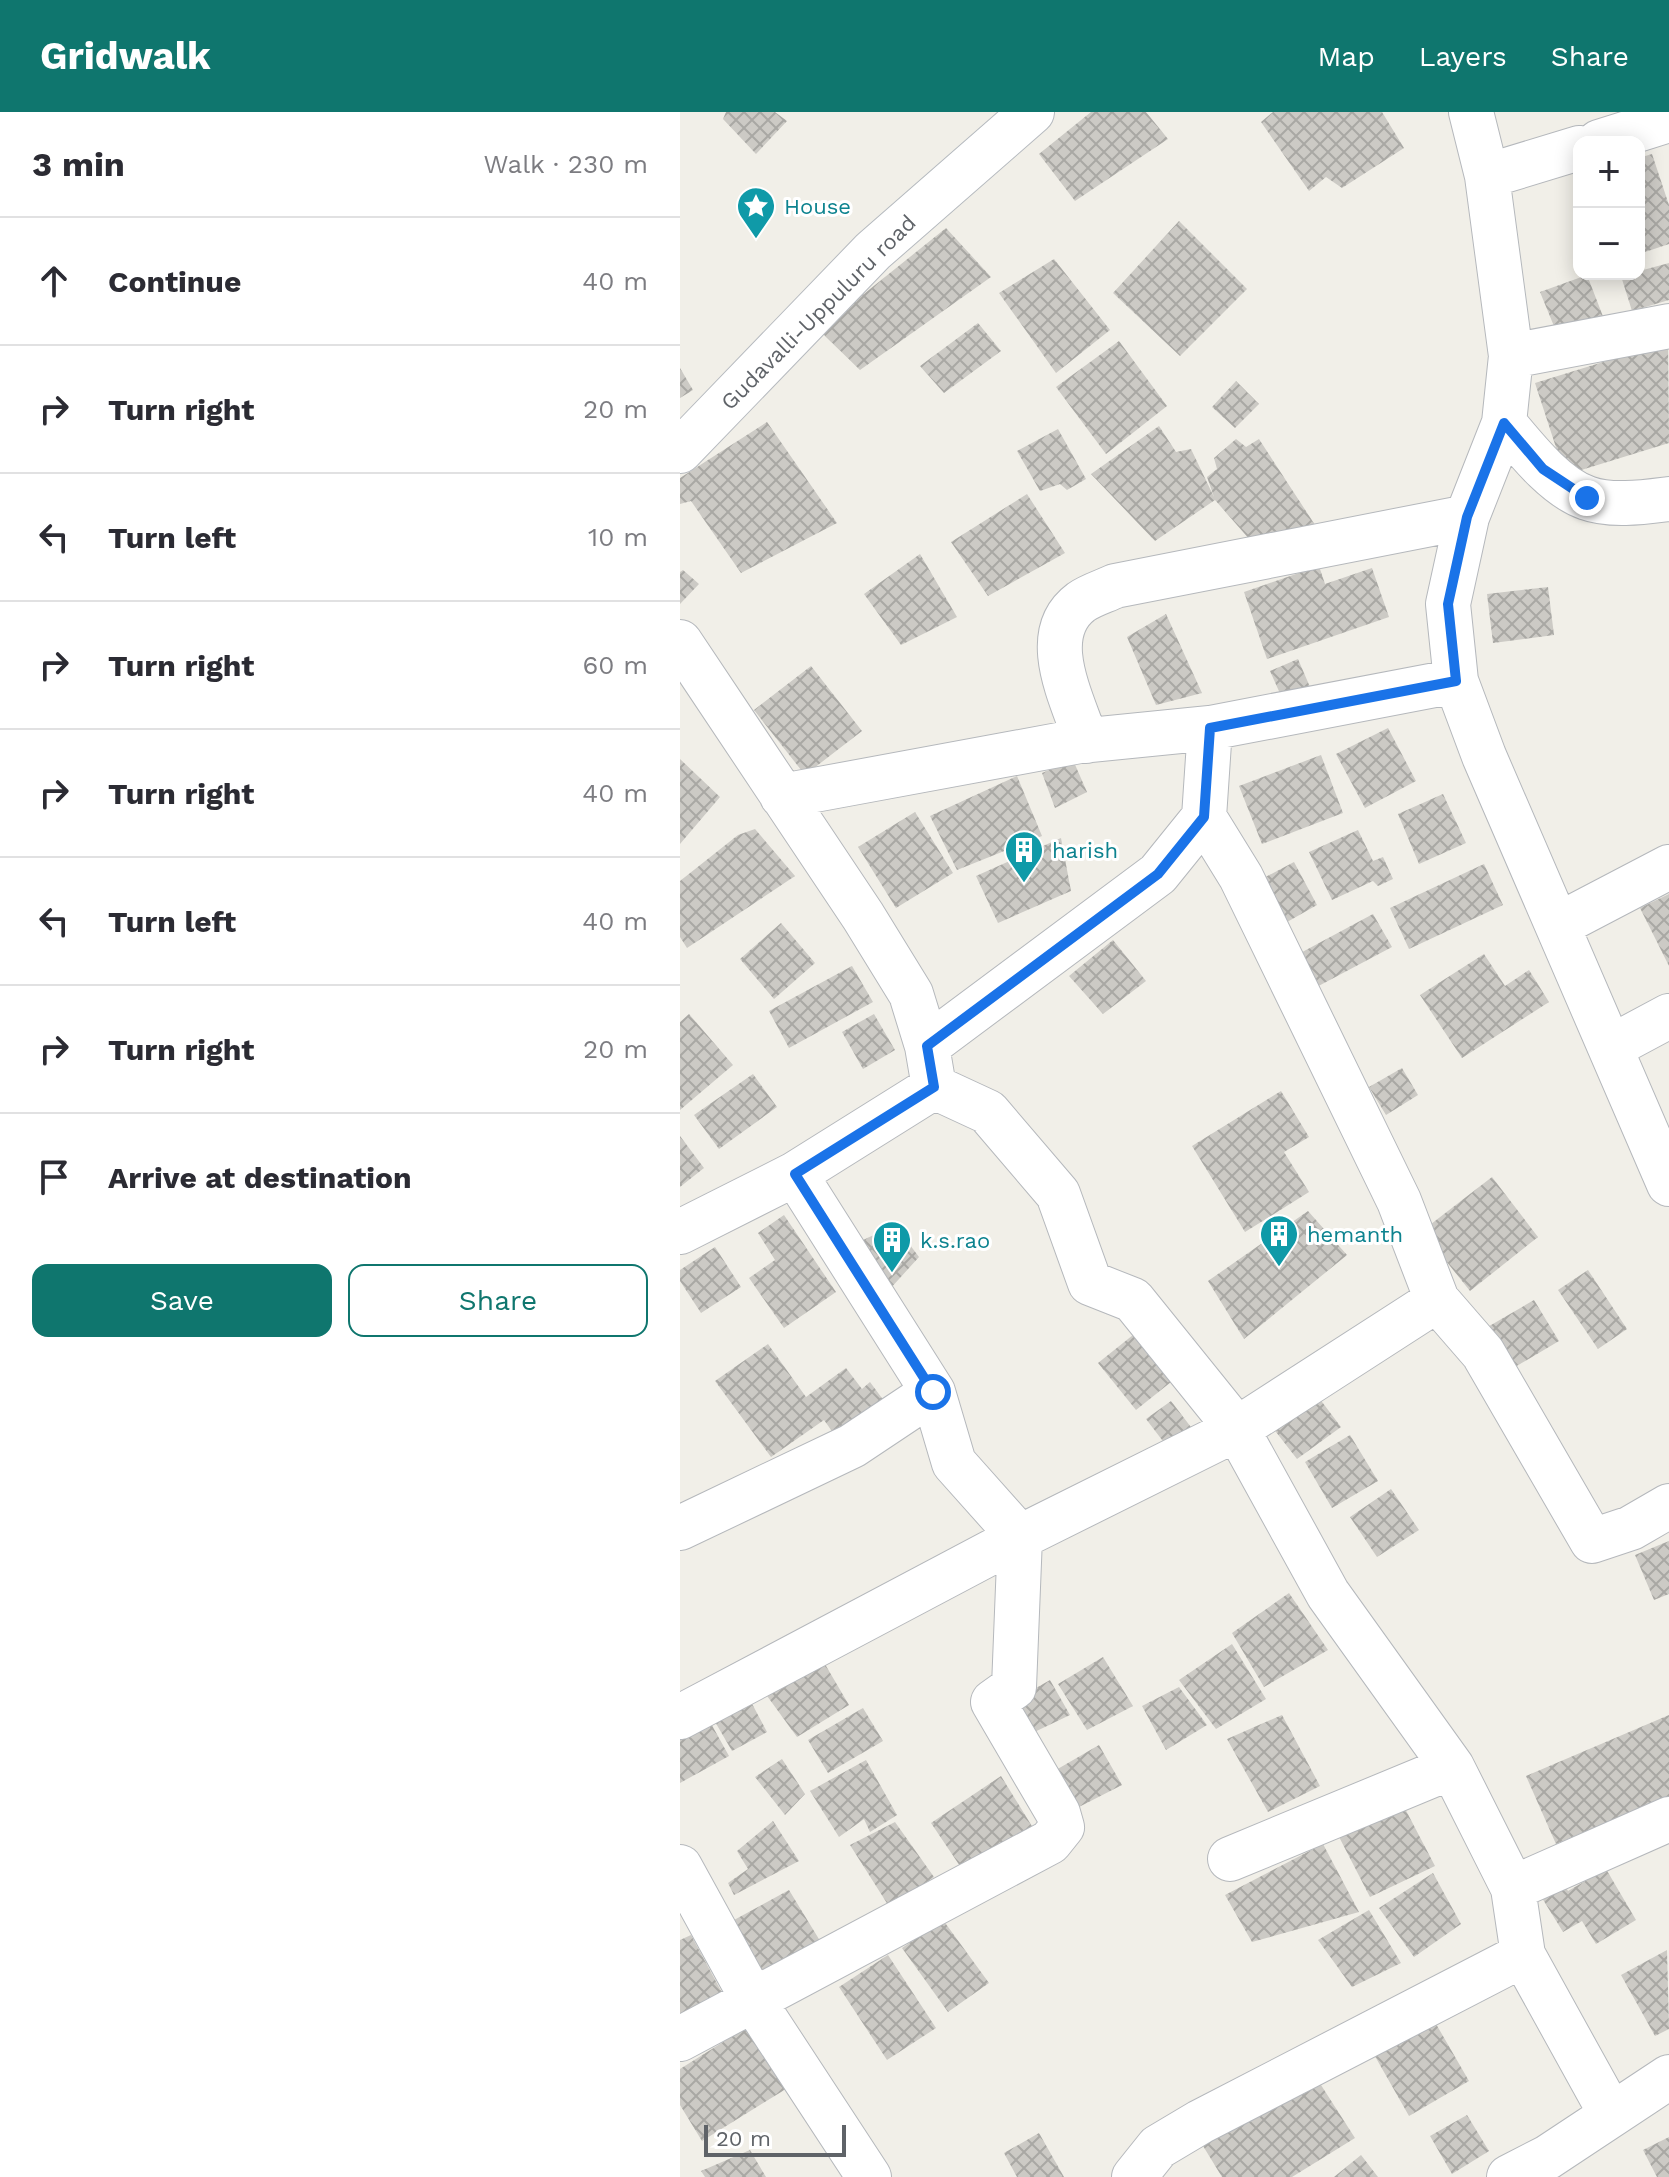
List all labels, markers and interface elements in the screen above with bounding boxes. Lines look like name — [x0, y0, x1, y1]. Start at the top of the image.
text: Gridwalk — [40, 34, 211, 78]
text: Map — [1318, 40, 1375, 73]
text: Layers — [1419, 40, 1507, 73]
text: Share — [1551, 40, 1629, 73]
map controls — [1573, 136, 1645, 280]
button: + — [1573, 136, 1645, 208]
text: 3 min — [32, 144, 125, 184]
text: Walk · 230 m — [483, 149, 648, 179]
place icon: House — [735, 185, 777, 240]
place label: House — [784, 194, 851, 219]
button: − — [1573, 208, 1645, 280]
street label: Gudavalli-Uppuluru road — [716, 210, 921, 415]
icon: ahead — [32, 259, 76, 303]
text: Continue — [108, 264, 241, 299]
text: 40 m — [582, 266, 648, 296]
icon: right — [32, 387, 76, 431]
text: Turn right — [108, 392, 254, 427]
text: 20 m — [583, 394, 648, 424]
route end — [1569, 480, 1605, 516]
icon: left — [32, 515, 76, 559]
text: Turn left — [108, 520, 236, 555]
text: 10 m — [588, 522, 648, 552]
icon: right — [32, 643, 76, 687]
text: Turn right — [108, 648, 254, 683]
text: 60 m — [582, 650, 648, 680]
icon: right — [32, 771, 76, 815]
text: Turn right — [108, 776, 254, 811]
text: 40 m — [582, 778, 648, 808]
building icon: harish — [1003, 829, 1045, 884]
place label: harish — [1052, 838, 1118, 863]
icon: left — [32, 899, 76, 943]
text: Turn left — [108, 904, 236, 939]
text: 40 m — [582, 906, 648, 936]
icon: right — [32, 1027, 76, 1071]
text: Turn right — [108, 1032, 254, 1067]
text: 20 m — [583, 1034, 648, 1064]
icon: arrive — [32, 1155, 76, 1199]
text: Arrive at destination — [108, 1160, 412, 1195]
building icon: hemanth — [1258, 1213, 1300, 1268]
building icon: k.s.rao — [871, 1219, 913, 1274]
place label: hemanth — [1307, 1222, 1403, 1247]
place label: k.s.rao — [920, 1228, 990, 1253]
button: Save — [32, 1264, 332, 1337]
button: Share — [348, 1264, 648, 1337]
route start — [915, 1374, 951, 1410]
scale bar — [704, 2121, 846, 2157]
text: 20 m — [716, 2126, 771, 2151]

